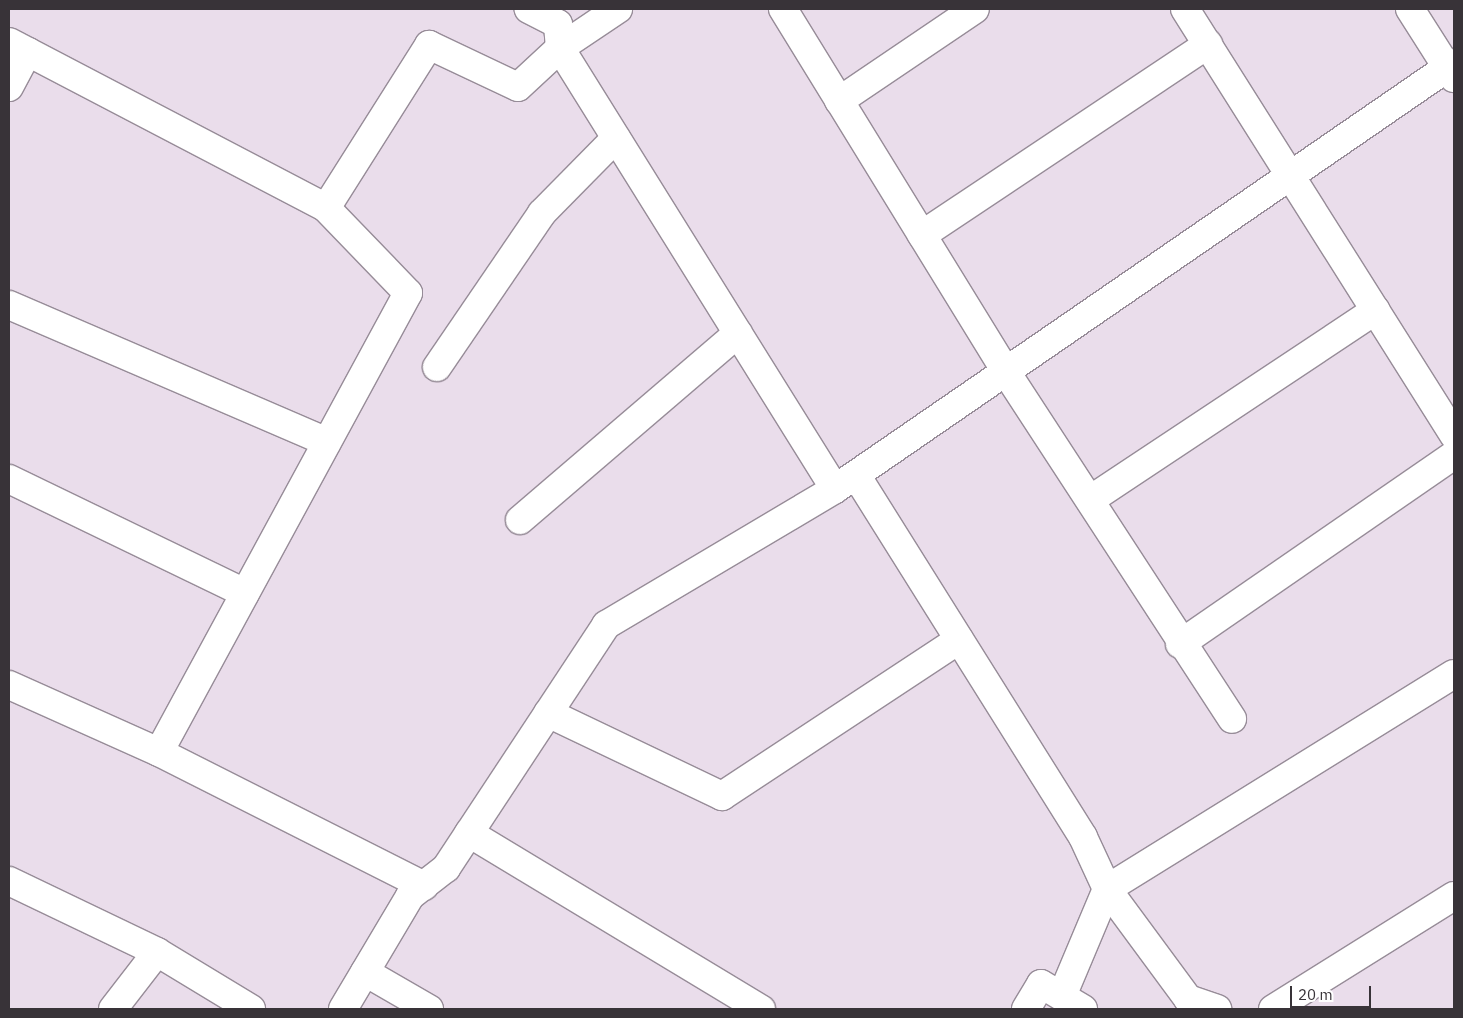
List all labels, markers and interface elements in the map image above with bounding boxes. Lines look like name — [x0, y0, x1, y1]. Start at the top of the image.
scale bar — [1293, 976, 1374, 1008]
text: 20 m — [1298, 985, 1333, 1004]

